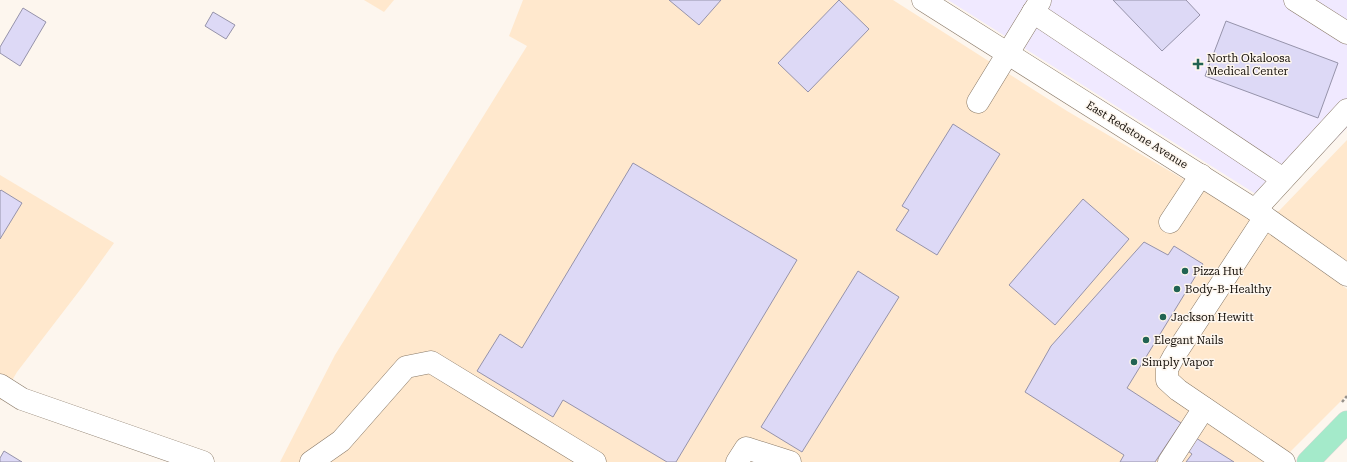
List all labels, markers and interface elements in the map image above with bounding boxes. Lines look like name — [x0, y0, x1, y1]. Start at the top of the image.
place label: North Okaloosa Medical Center — [1207, 52, 1290, 78]
marker: North Okaloosa Medical Center — [1192, 58, 1204, 70]
street label: East Redstone Avenue — [1084, 98, 1190, 172]
place label: Pizza Hut — [1193, 265, 1243, 278]
marker: Pizza Hut — [1180, 266, 1190, 276]
place label: Body-B-Healthy — [1185, 283, 1272, 296]
marker: Body-B-Healthy — [1172, 284, 1182, 294]
place label: Jackson Hewitt — [1171, 311, 1254, 324]
marker: Jackson Hewitt — [1158, 312, 1168, 322]
place label: Elegant Nails — [1154, 334, 1223, 347]
marker: Elegant Nails — [1141, 335, 1151, 345]
place label: Simply Vapor — [1142, 356, 1214, 369]
marker: Simply Vapor — [1129, 357, 1139, 367]

